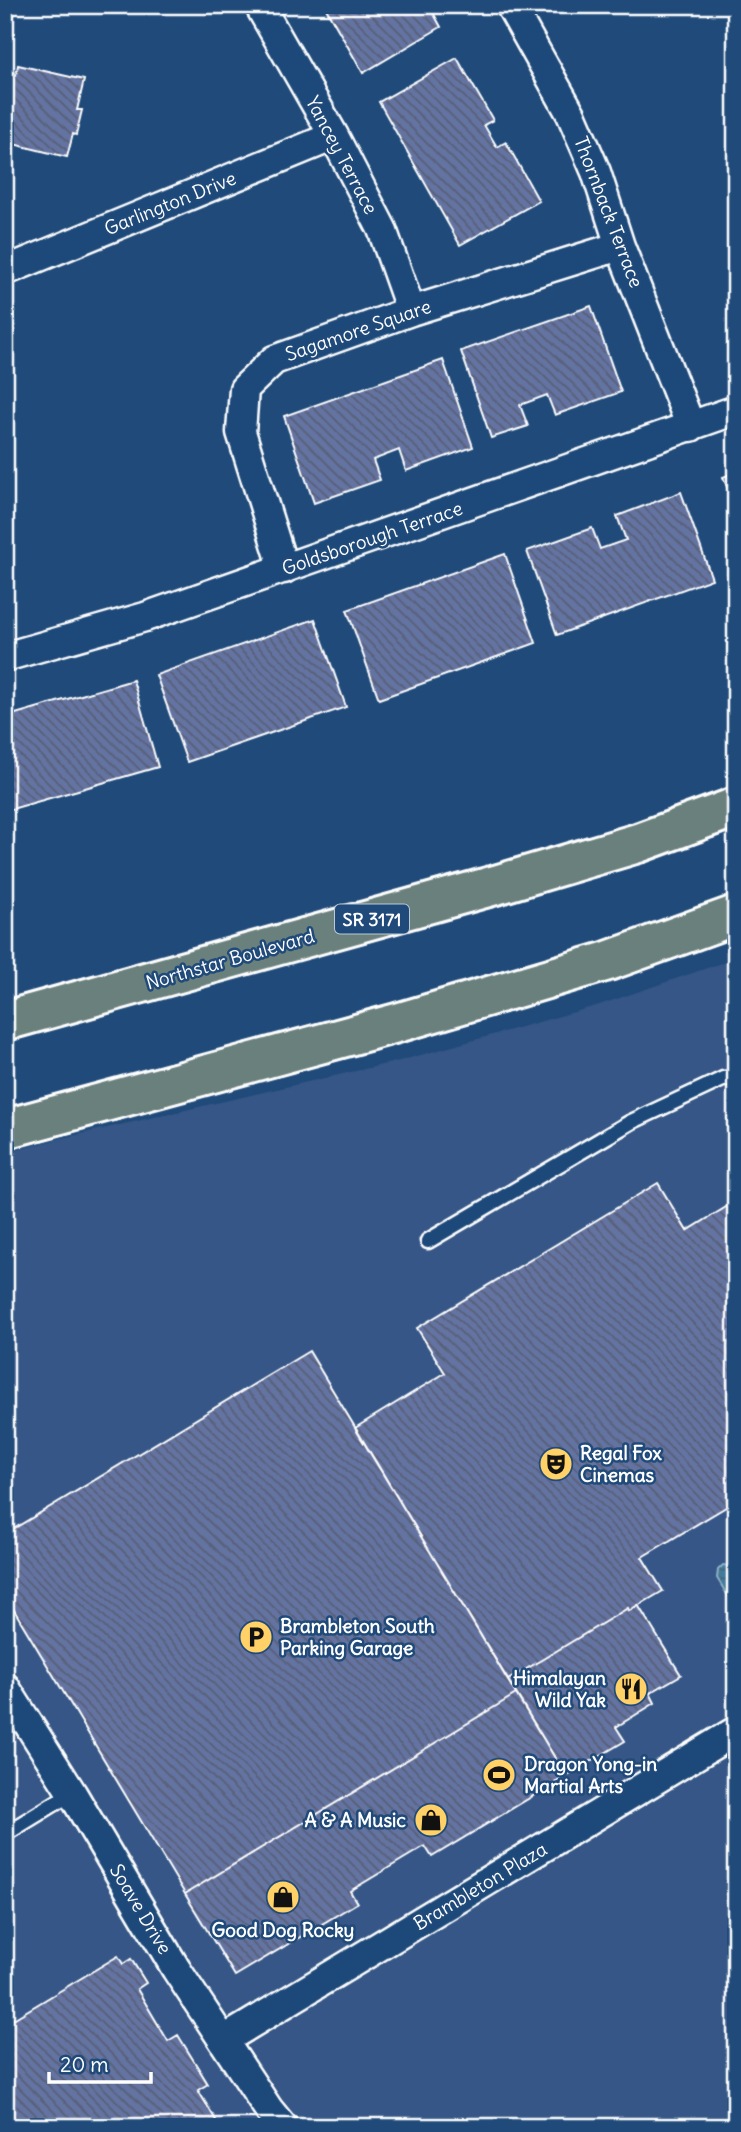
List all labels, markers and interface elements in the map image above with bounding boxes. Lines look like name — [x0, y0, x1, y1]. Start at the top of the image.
street label: Yancey Terrace — [301, 92, 383, 218]
street label: Thornback Terrace — [569, 133, 649, 291]
street label: Garlington Drive — [101, 166, 239, 240]
street label: Sagamore Square — [282, 294, 434, 366]
street label: Goldsborough Terrace — [279, 496, 465, 580]
road number: SR 3171 — [335, 904, 409, 934]
street label: Northstar Boulevard — [143, 923, 317, 995]
place label: Regal Fox Cinemas — [580, 1441, 662, 1487]
theatre icon: Regal Fox Cinemas — [537, 1445, 575, 1483]
place label: Brambleton South Parking Garage — [280, 1614, 435, 1660]
parking icon: Brambleton South Parking Garage — [237, 1618, 275, 1656]
place label: Himalayan Wild Yak — [513, 1666, 606, 1712]
restaurant icon: Himalayan Wild Yak — [612, 1670, 650, 1708]
place label: Dragon Yong-in Martial Arts — [524, 1752, 657, 1798]
sports icon: Dragon Yong-in Martial Arts — [480, 1756, 518, 1794]
shop icon: A & A Music — [412, 1801, 450, 1839]
place label: A & A Music — [305, 1808, 406, 1832]
street label: Brambleton Plaza — [409, 1837, 551, 1935]
street label: Soave Drive — [105, 1860, 177, 1958]
shop icon: Good Dog Rocky — [264, 1878, 302, 1916]
place label: Good Dog Rocky — [212, 1918, 354, 1942]
scale bar — [49, 2041, 150, 2085]
text: 20 m — [60, 2051, 109, 2078]

